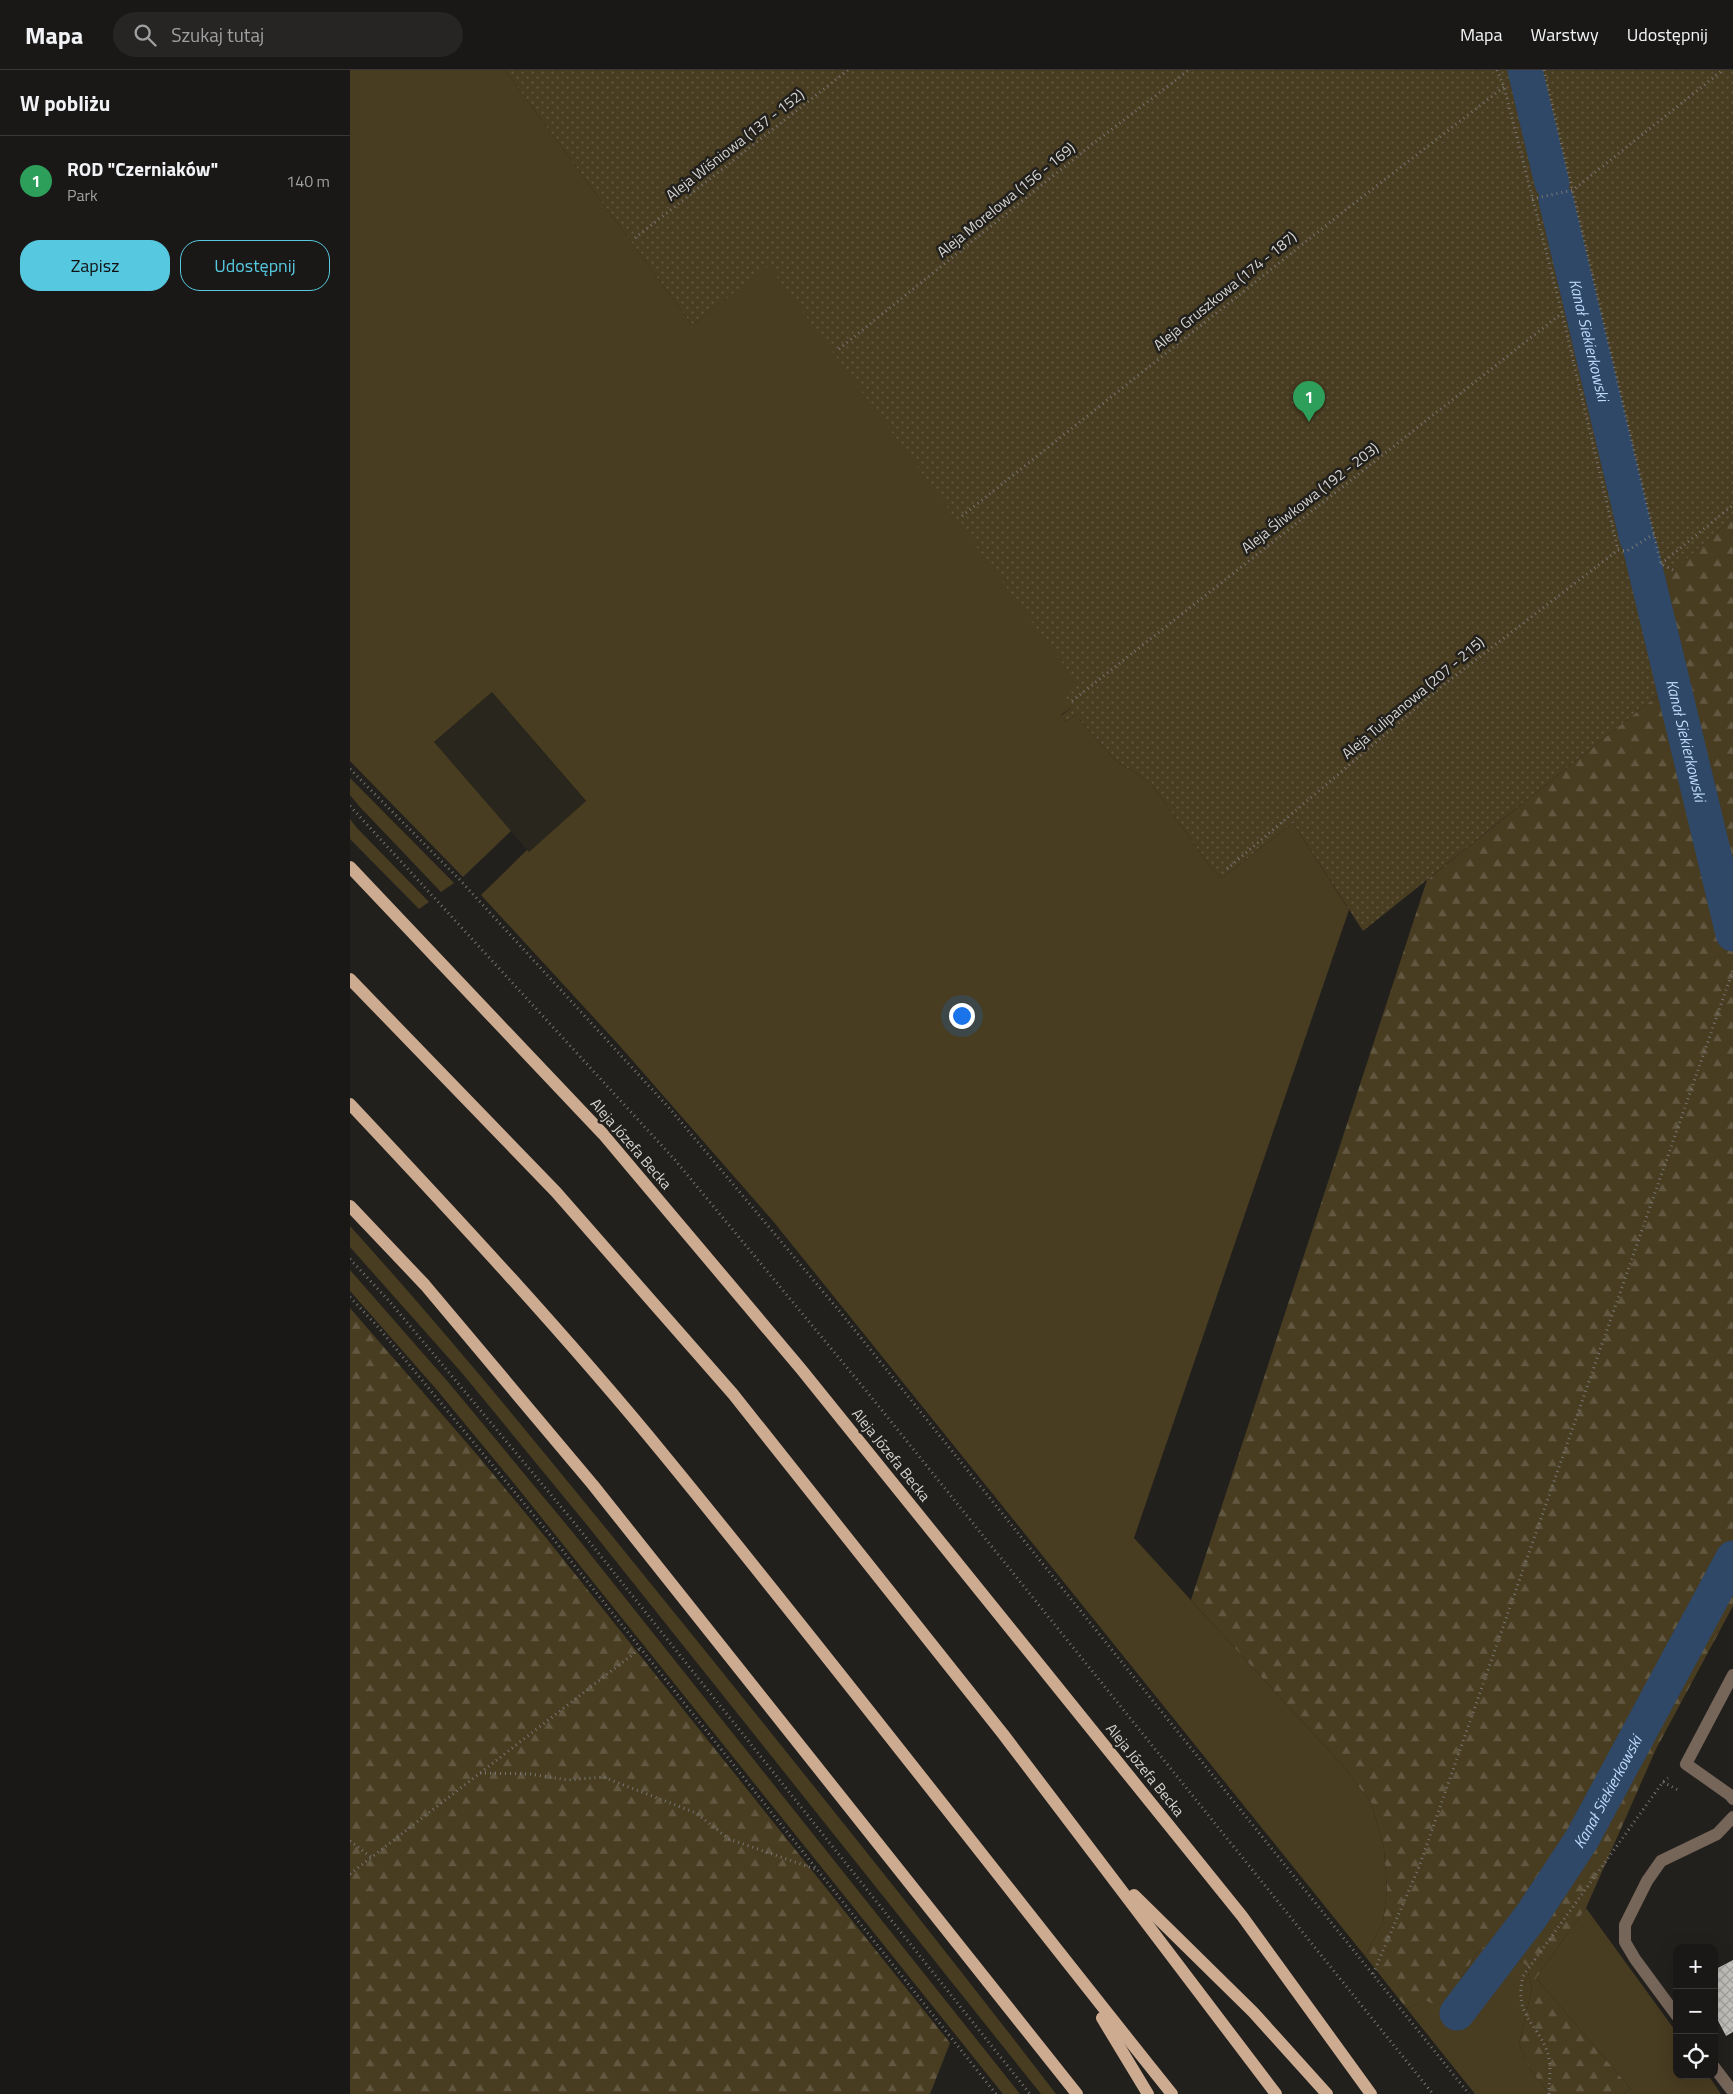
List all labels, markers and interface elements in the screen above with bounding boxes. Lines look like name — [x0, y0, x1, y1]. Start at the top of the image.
search box — [113, 12, 463, 57]
text: Mapa — [25, 17, 83, 53]
text: Szukaj tutaj — [171, 20, 264, 49]
icon: search — [131, 21, 159, 49]
text: Mapa — [1460, 21, 1503, 48]
text: Warstwy — [1531, 21, 1599, 48]
text: Udostępnij — [1627, 21, 1708, 48]
street label: Aleja Wiśniowa (137 - 152) — [660, 83, 809, 206]
text: W pobliżu — [20, 87, 110, 119]
street label: Aleja Morelowa (156 - 169) — [932, 136, 1080, 263]
text: ROD "Czerniaków" — [67, 154, 218, 183]
text: 1 — [32, 169, 40, 193]
text: 140 m — [286, 169, 330, 193]
text: Park — [67, 183, 98, 207]
street label: Aleja Gruszkowa (174 - 187) — [1148, 225, 1301, 356]
button: Zapisz — [20, 240, 170, 291]
button: Udostępnij — [180, 240, 330, 291]
water label: Kanał Siekierkowski — [1563, 276, 1616, 405]
pin: 1 — [1293, 381, 1325, 422]
street label: Aleja Śliwkowa (192 - 203) — [1236, 437, 1383, 559]
street label: Aleja Tulipanowa (207 - 215) — [1336, 631, 1489, 764]
water label: Kanał Siekierkowski — [1660, 677, 1713, 806]
your location — [949, 1003, 975, 1029]
street label: Aleja Józefa Becka — [585, 1093, 678, 1195]
street label: Aleja Józefa Becka — [846, 1403, 937, 1507]
street label: Aleja Józefa Becka — [1100, 1718, 1191, 1822]
water label: Kanał Siekierkowski — [1567, 1730, 1648, 1853]
map controls — [1673, 1944, 1718, 2079]
button: + — [1673, 1944, 1718, 1989]
button: − — [1673, 1989, 1718, 2034]
button: locate — [1673, 2034, 1718, 2079]

